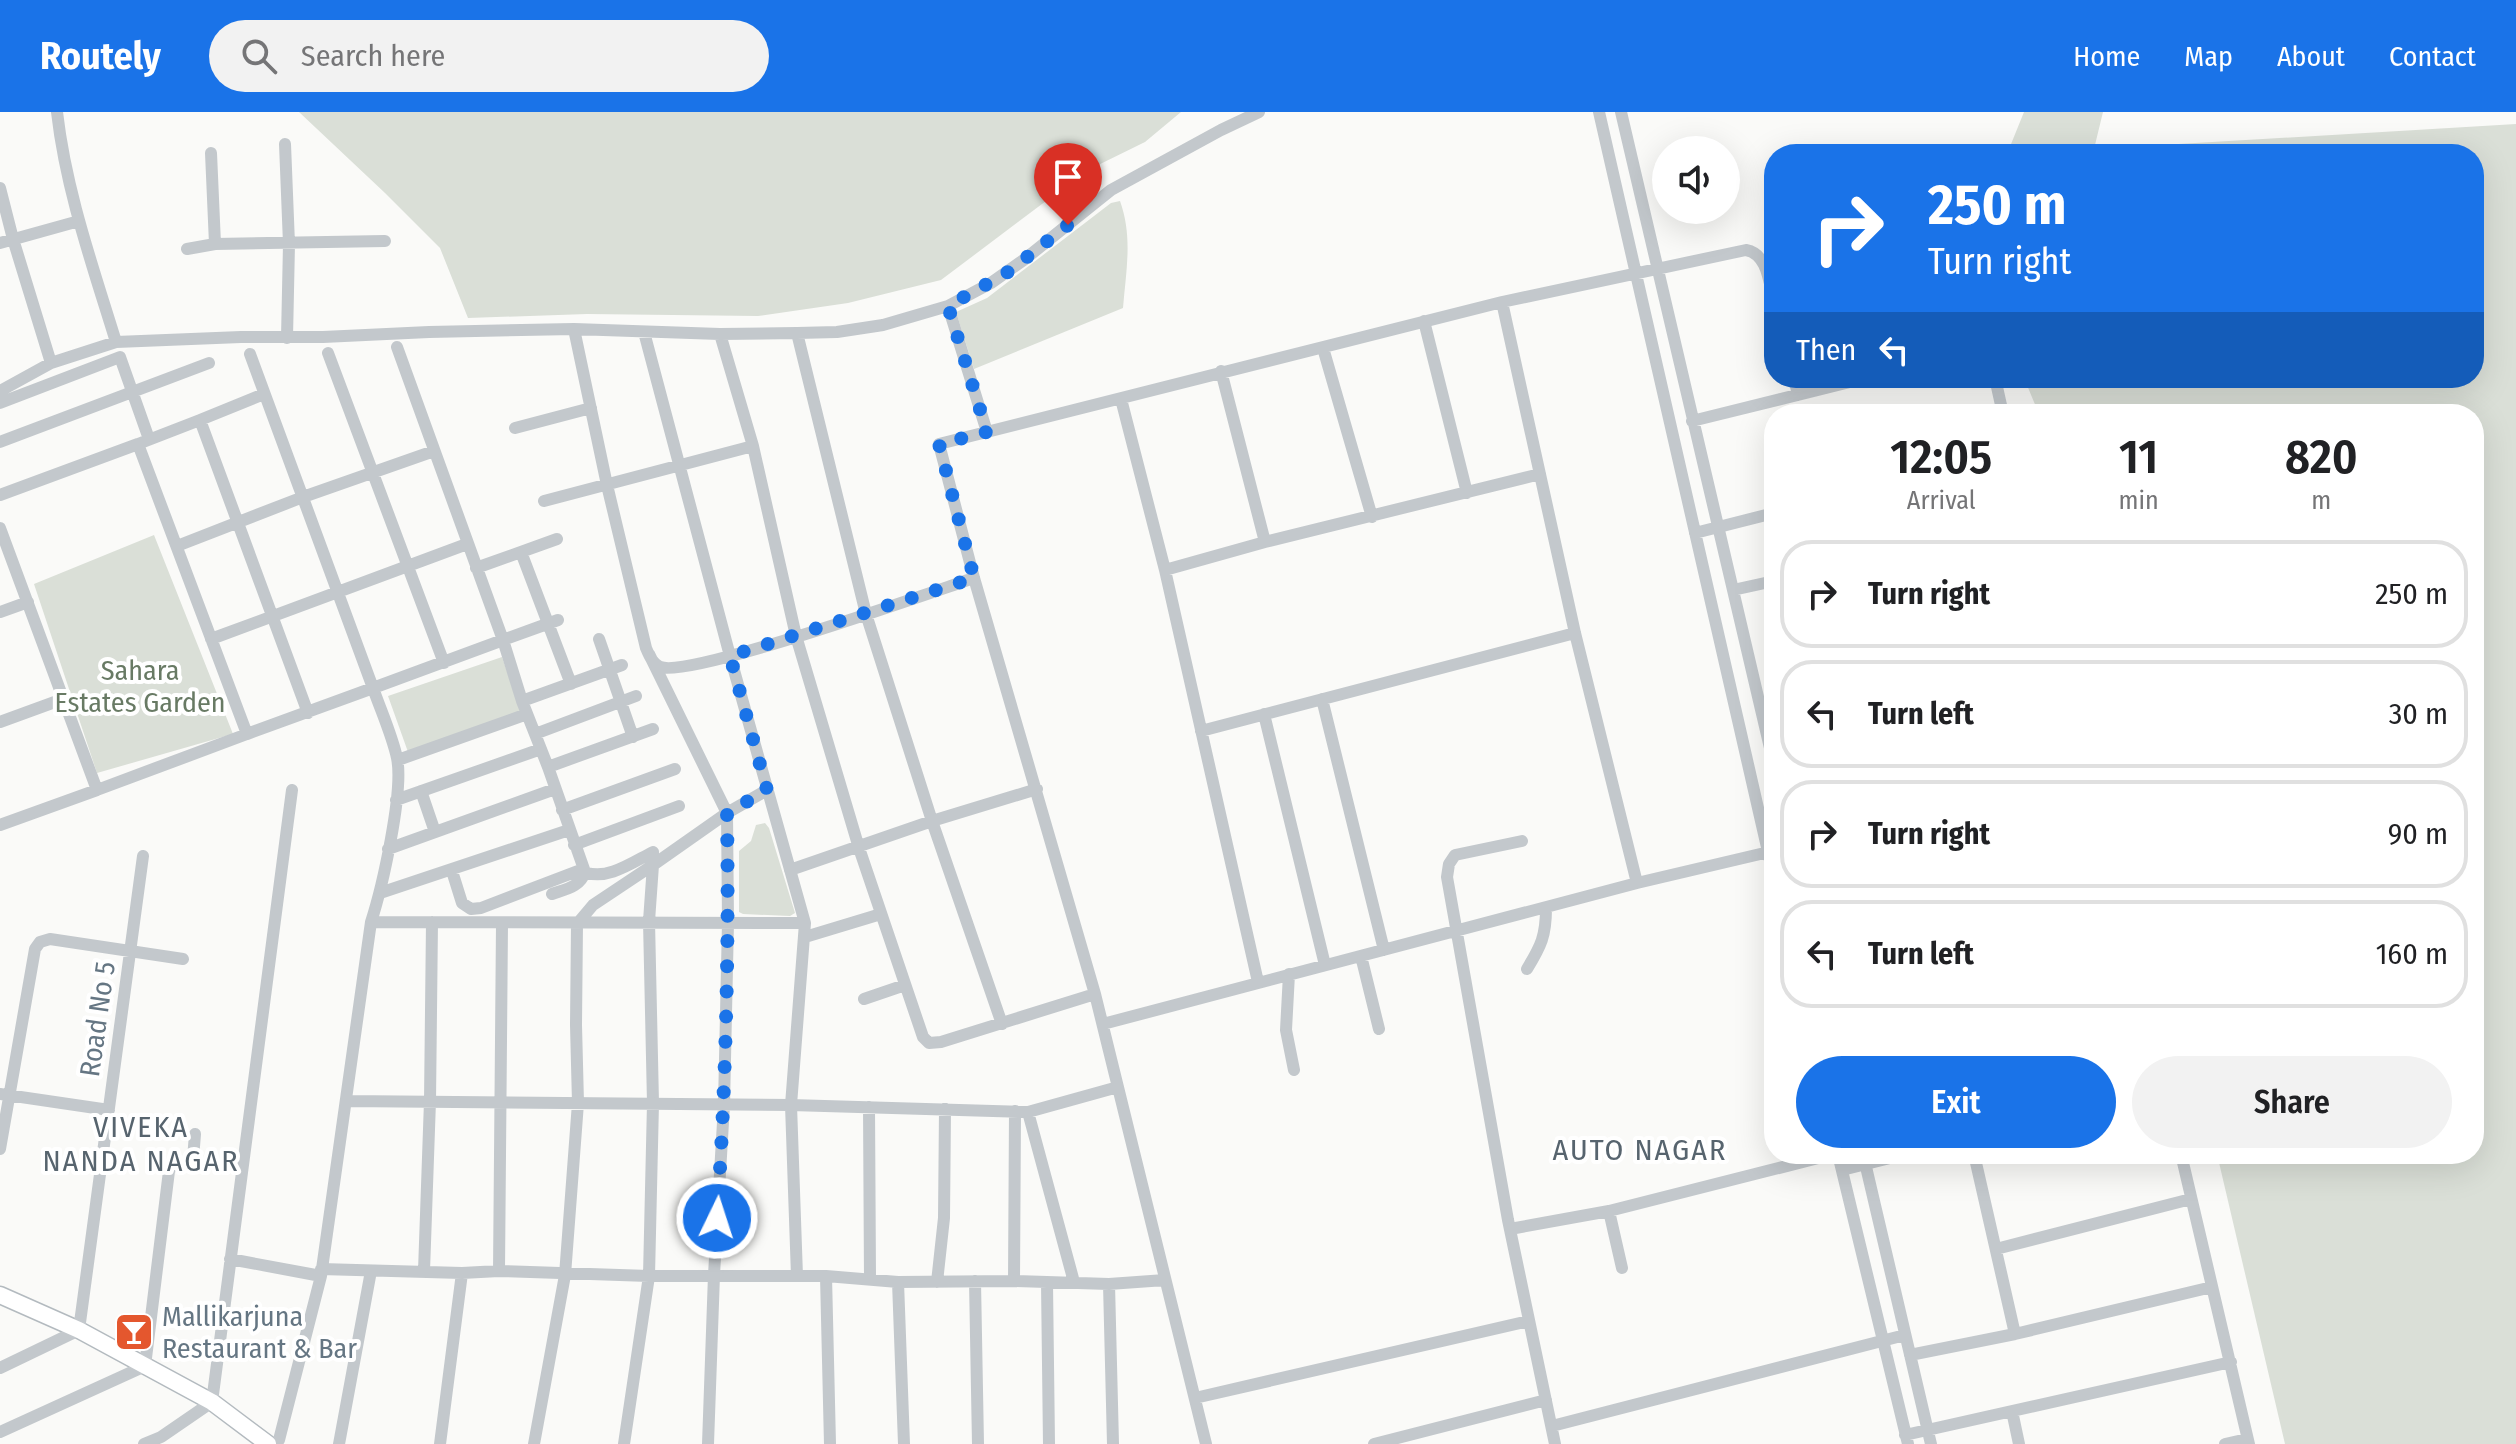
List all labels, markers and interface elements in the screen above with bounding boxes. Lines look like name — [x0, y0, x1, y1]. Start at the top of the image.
search box — [209, 20, 769, 92]
text: Routely — [40, 33, 161, 79]
icon: search — [237, 34, 281, 78]
text: Search here — [301, 38, 445, 74]
text: Home — [2073, 40, 2140, 73]
text: Map — [2184, 40, 2233, 73]
text: About — [2277, 40, 2345, 73]
text: Contact — [2389, 40, 2476, 73]
map controls — [1652, 136, 1740, 224]
button: sound — [1652, 136, 1740, 224]
pin — [1034, 143, 1102, 225]
icon: arrive — [1046, 155, 1090, 199]
text: 250 m — [1928, 172, 2066, 239]
icon: right — [1796, 176, 1900, 280]
text: Turn right — [1928, 240, 2071, 284]
icon: left — [1872, 328, 1916, 372]
text: Then — [1796, 332, 1856, 368]
text: 12:05 — [1890, 428, 1992, 486]
text: 11 — [2119, 428, 2158, 486]
text: 820 — [2285, 428, 2358, 486]
text: Arrival — [1907, 485, 1976, 516]
text: min — [2118, 485, 2159, 516]
text: m — [2311, 485, 2331, 516]
icon: right — [1800, 572, 1844, 616]
text: Turn right — [1868, 576, 1990, 612]
text: 250 m — [2375, 576, 2448, 612]
park label: Sahara Estates Garden — [54, 654, 226, 719]
icon: left — [1800, 692, 1844, 736]
text: Turn left — [1868, 696, 1974, 732]
text: 30 m — [2389, 696, 2448, 732]
icon: right — [1800, 812, 1844, 856]
text: Turn right — [1868, 816, 1990, 852]
text: 90 m — [2388, 816, 2448, 852]
icon: left — [1800, 932, 1844, 976]
text: Turn left — [1868, 936, 1974, 972]
text: 160 m — [2376, 936, 2448, 972]
street label: Road No 5 — [73, 959, 122, 1079]
button: Exit — [1796, 1056, 2116, 1148]
button: Share — [2132, 1056, 2452, 1148]
district label: VIVEKA NANDA NAGAR — [42, 1109, 240, 1179]
district label: AUTO NAGAR — [1553, 1132, 1727, 1168]
position arrow — [675, 1176, 759, 1260]
place label: Mallikarjuna Restaurant & Bar — [162, 1300, 357, 1365]
bar icon: Mallikarjuna Restaurant & Bar — [113, 1311, 155, 1353]

